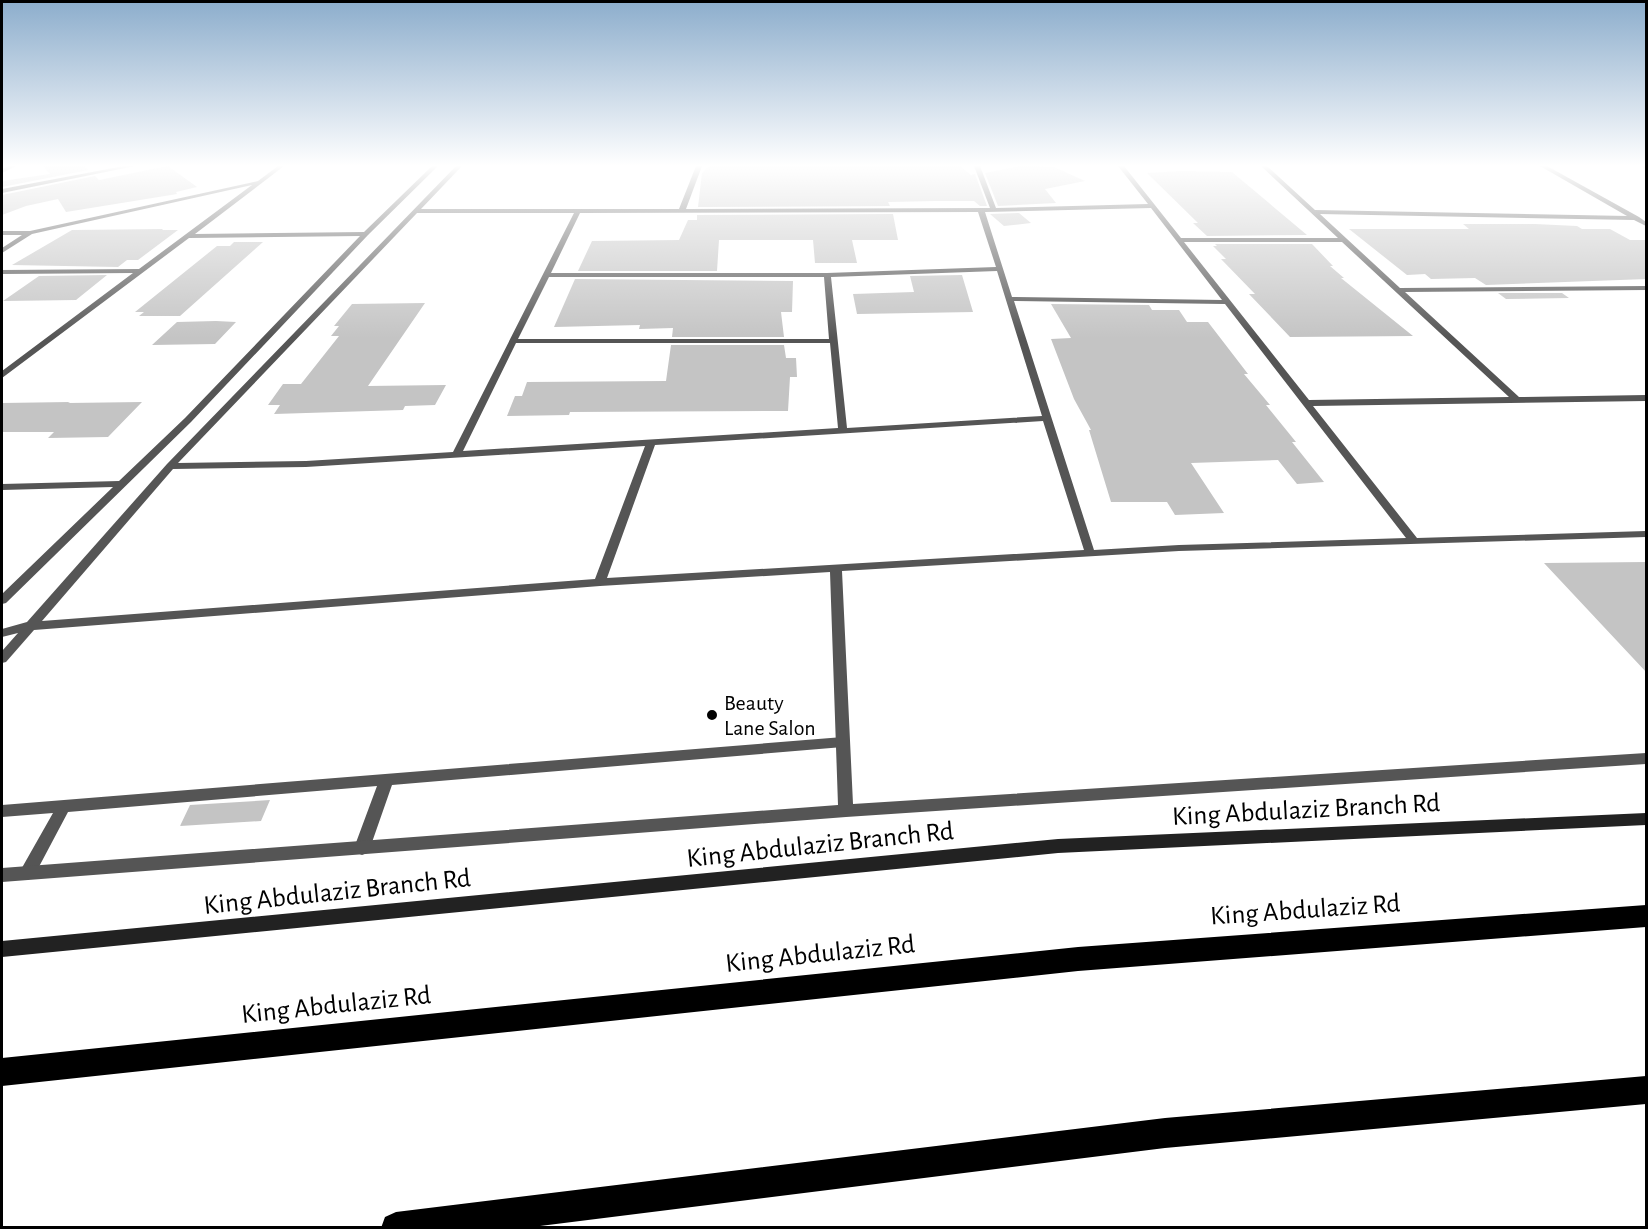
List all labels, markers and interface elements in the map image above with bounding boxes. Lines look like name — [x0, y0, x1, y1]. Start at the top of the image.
place label: Beauty Lane Salon — [724, 692, 816, 739]
marker: Beauty Lane Salon — [705, 708, 719, 722]
street label: King Abdulaziz Branch Rd — [1171, 789, 1441, 830]
street label: King Abdulaziz Branch Rd — [685, 817, 955, 872]
street label: King Abdulaziz Branch Rd — [202, 864, 472, 919]
street label: King Abdulaziz Rd — [1209, 889, 1401, 930]
street label: King Abdulaziz Rd — [724, 930, 916, 977]
street label: King Abdulaziz Rd — [240, 981, 432, 1028]

